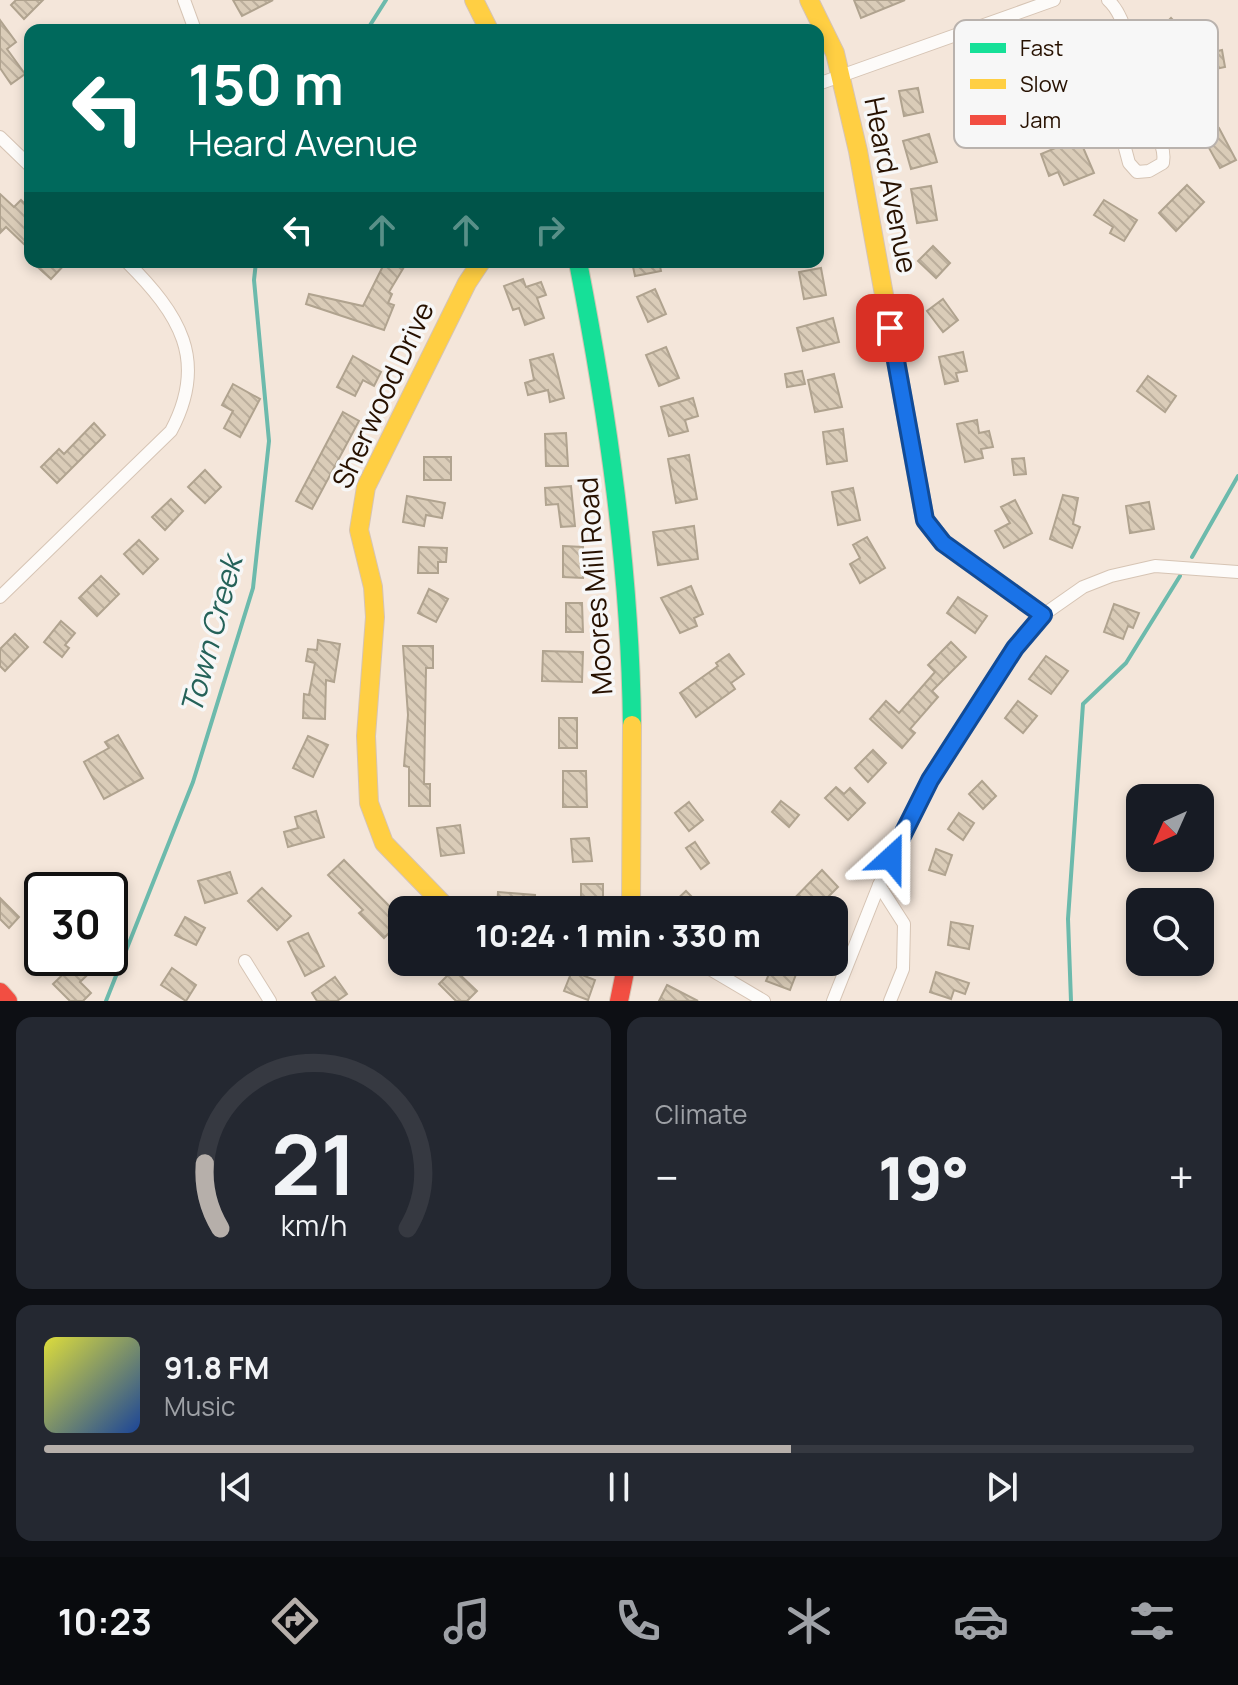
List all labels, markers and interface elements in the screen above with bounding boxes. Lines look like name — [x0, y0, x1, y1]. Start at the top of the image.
legend — [954, 20, 1218, 148]
text: Fast — [1020, 33, 1063, 63]
text: 150 m — [188, 45, 344, 122]
icon: left — [56, 56, 160, 160]
text: Slow — [1020, 69, 1068, 99]
street label: Heard Avenue — [856, 93, 928, 276]
text: Jam — [1020, 105, 1061, 135]
text: Heard Avenue — [188, 118, 418, 167]
icon: left — [276, 208, 320, 252]
icon: ahead — [360, 208, 404, 252]
icon: ahead — [444, 208, 488, 252]
icon: right — [528, 208, 572, 252]
pin — [856, 294, 924, 362]
street label: Sherwood Drive — [322, 295, 442, 494]
icon: arrive — [868, 306, 912, 350]
street label: Moores Mill Road — [567, 476, 621, 696]
water label: Town Creek — [170, 547, 252, 718]
north arrow — [1126, 784, 1214, 872]
map controls — [1126, 784, 1214, 976]
position arrow — [849, 816, 933, 900]
speed limit sign: 30 — [24, 872, 128, 976]
button: search — [1126, 888, 1214, 976]
text: 10:24 · 1 min · 330 m — [475, 915, 761, 956]
text: Climate — [655, 1096, 747, 1132]
text: 21 — [271, 1106, 356, 1220]
text: 19° — [878, 1136, 969, 1218]
text: − — [655, 1147, 679, 1207]
text: + — [1169, 1147, 1194, 1207]
text: km/h — [280, 1206, 347, 1245]
text: 91.8 FM — [164, 1347, 269, 1388]
text: Music — [164, 1388, 235, 1424]
icon: previous — [214, 1465, 258, 1509]
icon: pause — [597, 1465, 641, 1509]
icon: next — [980, 1465, 1024, 1509]
icon: directions — [267, 1593, 323, 1649]
icon: music — [439, 1593, 495, 1649]
icon: phone — [610, 1593, 666, 1649]
icon: climate — [781, 1593, 837, 1649]
icon: car — [953, 1593, 1009, 1649]
icon: filters — [1124, 1593, 1180, 1649]
text: 10:23 — [58, 1597, 152, 1646]

